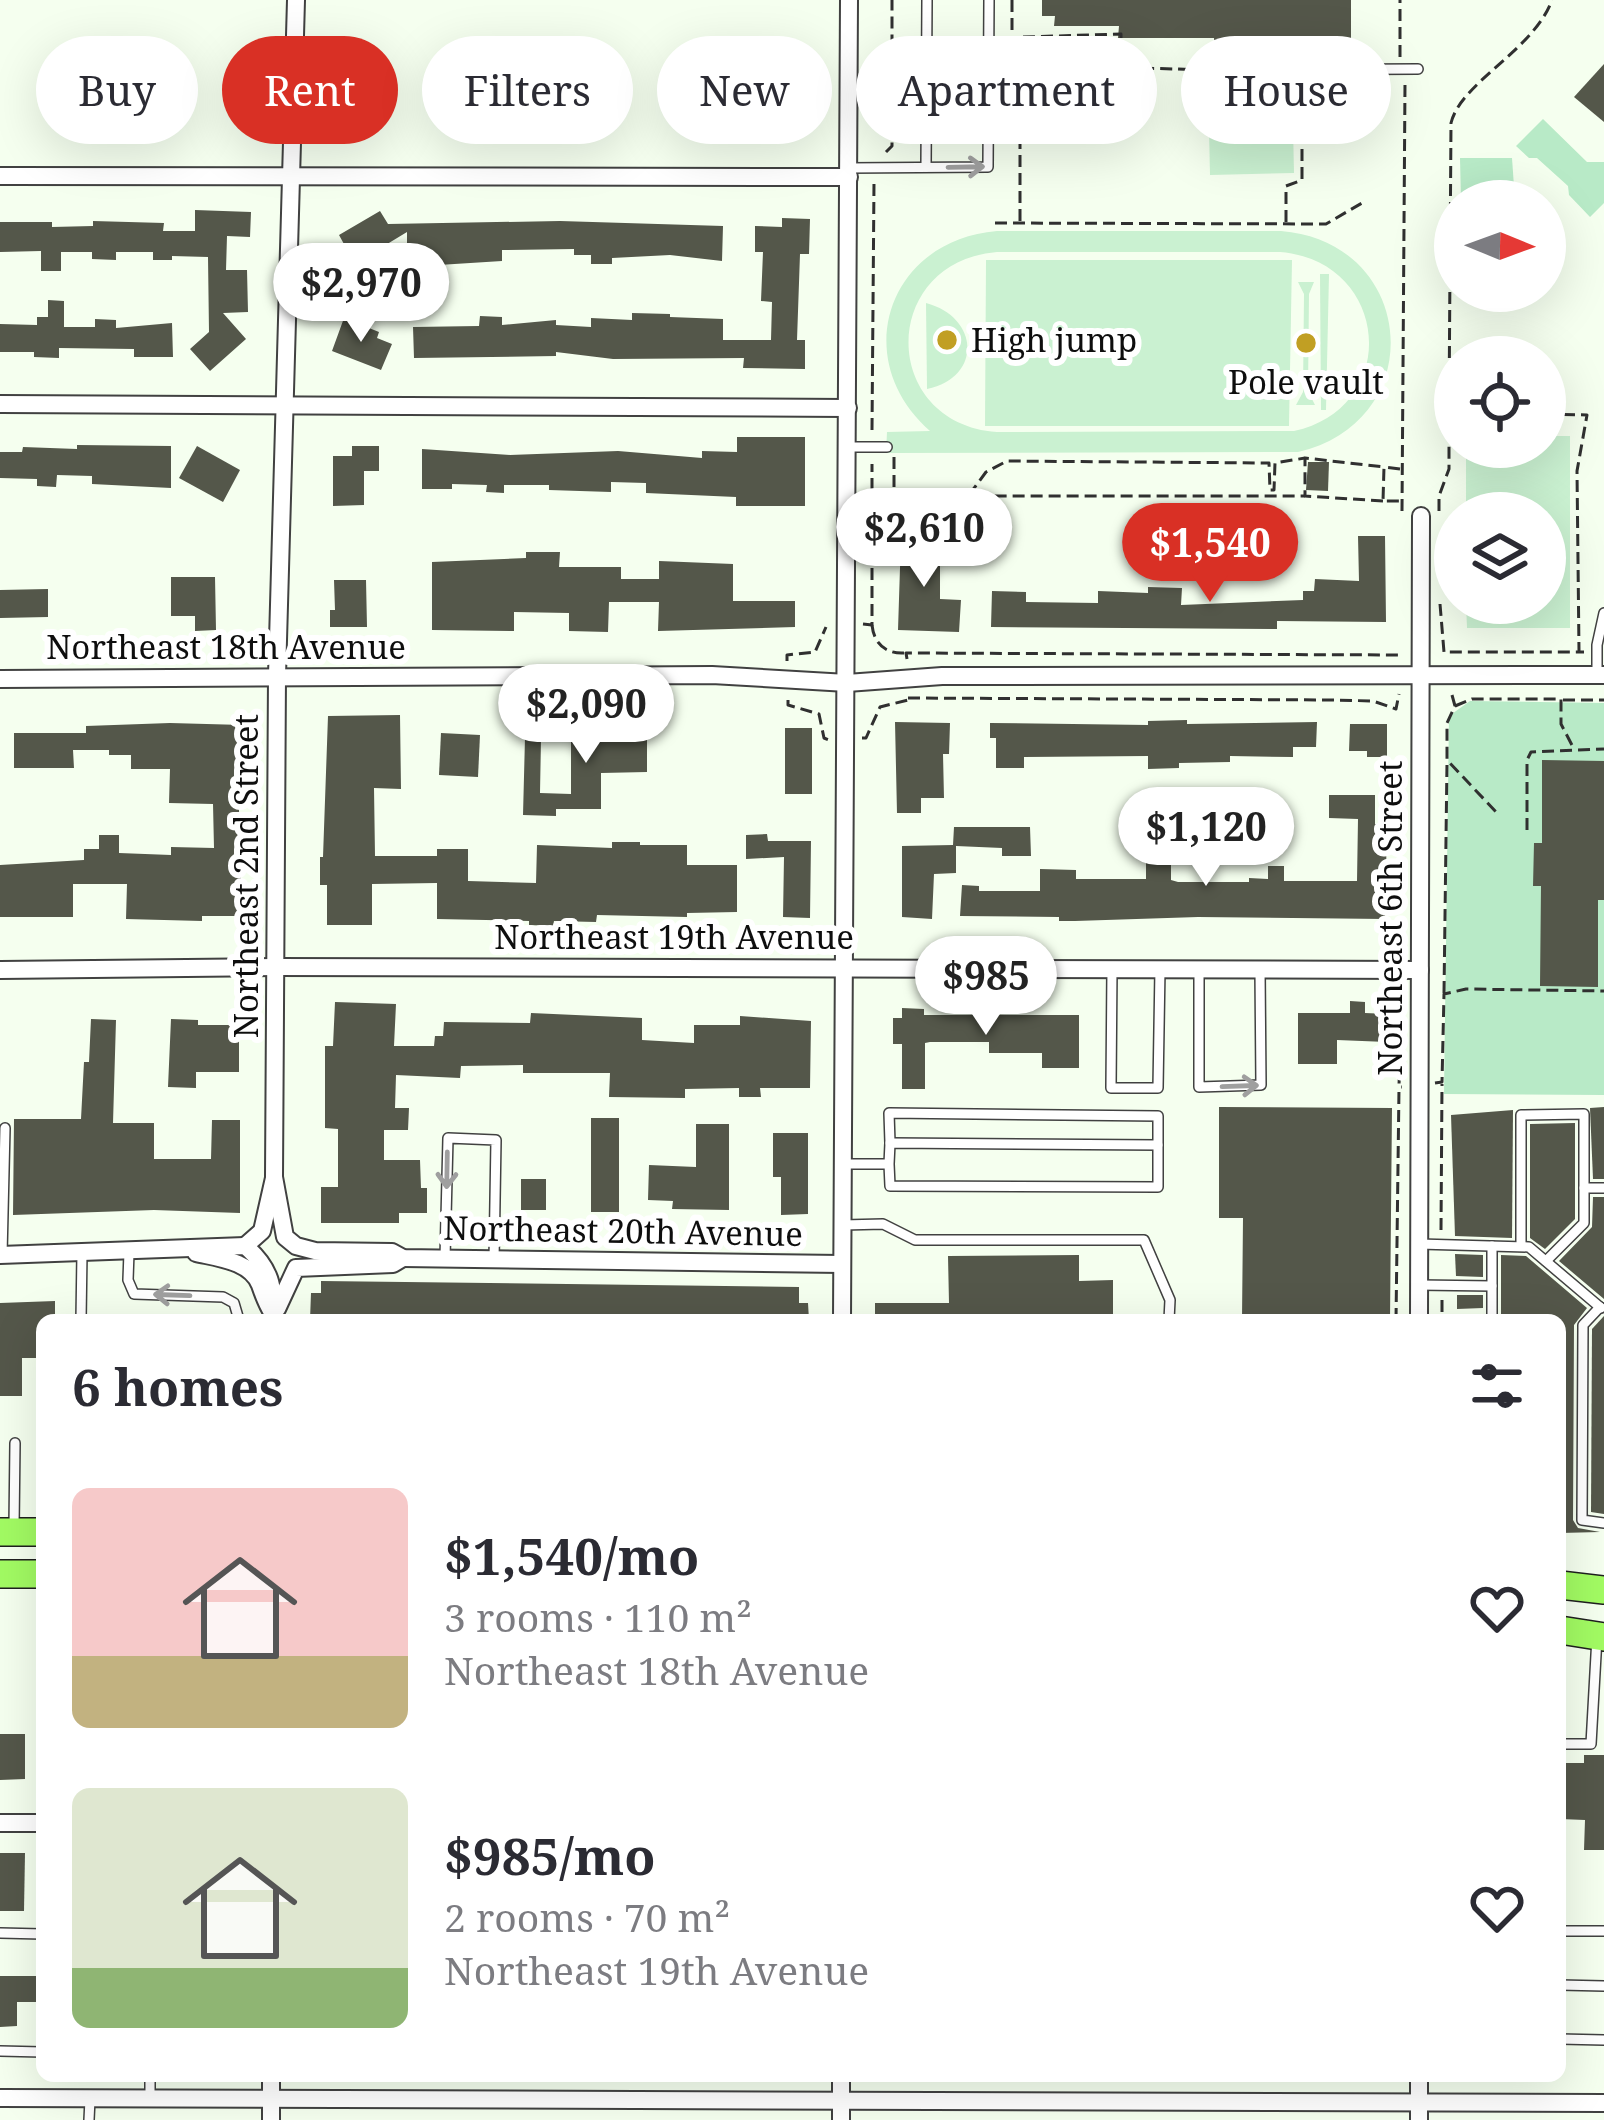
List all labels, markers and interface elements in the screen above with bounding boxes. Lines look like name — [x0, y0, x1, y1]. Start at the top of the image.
chip: Buy — [36, 36, 198, 144]
chip: Rent — [222, 36, 398, 144]
chip: Filters — [422, 36, 633, 144]
chip: New — [657, 36, 832, 144]
chip: Apartment — [856, 36, 1157, 144]
chip: House — [1181, 36, 1391, 144]
one-way arrow — [946, 156, 985, 178]
north arrow — [1434, 180, 1566, 312]
map controls — [1434, 180, 1566, 624]
pin: $2,970 — [263, 243, 459, 345]
text: $2,970 — [300, 255, 422, 308]
place label: High jump — [971, 317, 1137, 362]
marker: High jump — [934, 327, 960, 353]
marker: Pole vault — [1293, 330, 1319, 356]
button: locate — [1434, 336, 1566, 468]
place label: Pole vault — [1228, 359, 1384, 404]
pin: $2,610 — [826, 488, 1022, 590]
button: layers — [1434, 492, 1566, 624]
text: $2,610 — [863, 500, 985, 553]
pin: $1,540 — [1112, 503, 1308, 605]
text: $1,540 — [1149, 515, 1271, 568]
street label: Northeast 18th Avenue — [46, 624, 406, 669]
pin: $2,090 — [488, 664, 684, 766]
text: $2,090 — [525, 676, 647, 729]
street label: Northeast 2nd Street — [223, 714, 268, 1038]
street label: Northeast 6th Street — [1367, 760, 1412, 1076]
pin: $1,120 — [1108, 787, 1304, 889]
text: $1,120 — [1145, 799, 1267, 852]
street label: Northeast 19th Avenue — [494, 914, 854, 959]
pin: $985 — [915, 936, 1057, 1038]
text: $985 — [942, 948, 1030, 1001]
one-way arrow — [1220, 1074, 1259, 1097]
one-way arrow — [436, 1150, 459, 1189]
street label: Northeast 20th Avenue — [443, 1205, 803, 1256]
one-way arrow — [153, 1284, 192, 1307]
text: 6 homes — [72, 1351, 283, 1421]
icon: filters — [1464, 1353, 1530, 1419]
text: $1,540/mo — [444, 1520, 699, 1590]
icon: home — [168, 1536, 312, 1680]
icon: heart — [1464, 1575, 1530, 1641]
text: 3 rooms · 110 m² — [444, 1590, 752, 1643]
text: Northeast 18th Avenue — [444, 1643, 869, 1696]
text: $985/mo — [444, 1820, 656, 1890]
icon: home — [168, 1836, 312, 1980]
icon: heart — [1464, 1875, 1530, 1941]
text: 2 rooms · 70 m² — [444, 1890, 730, 1943]
text: Northeast 19th Avenue — [444, 1943, 869, 1996]

